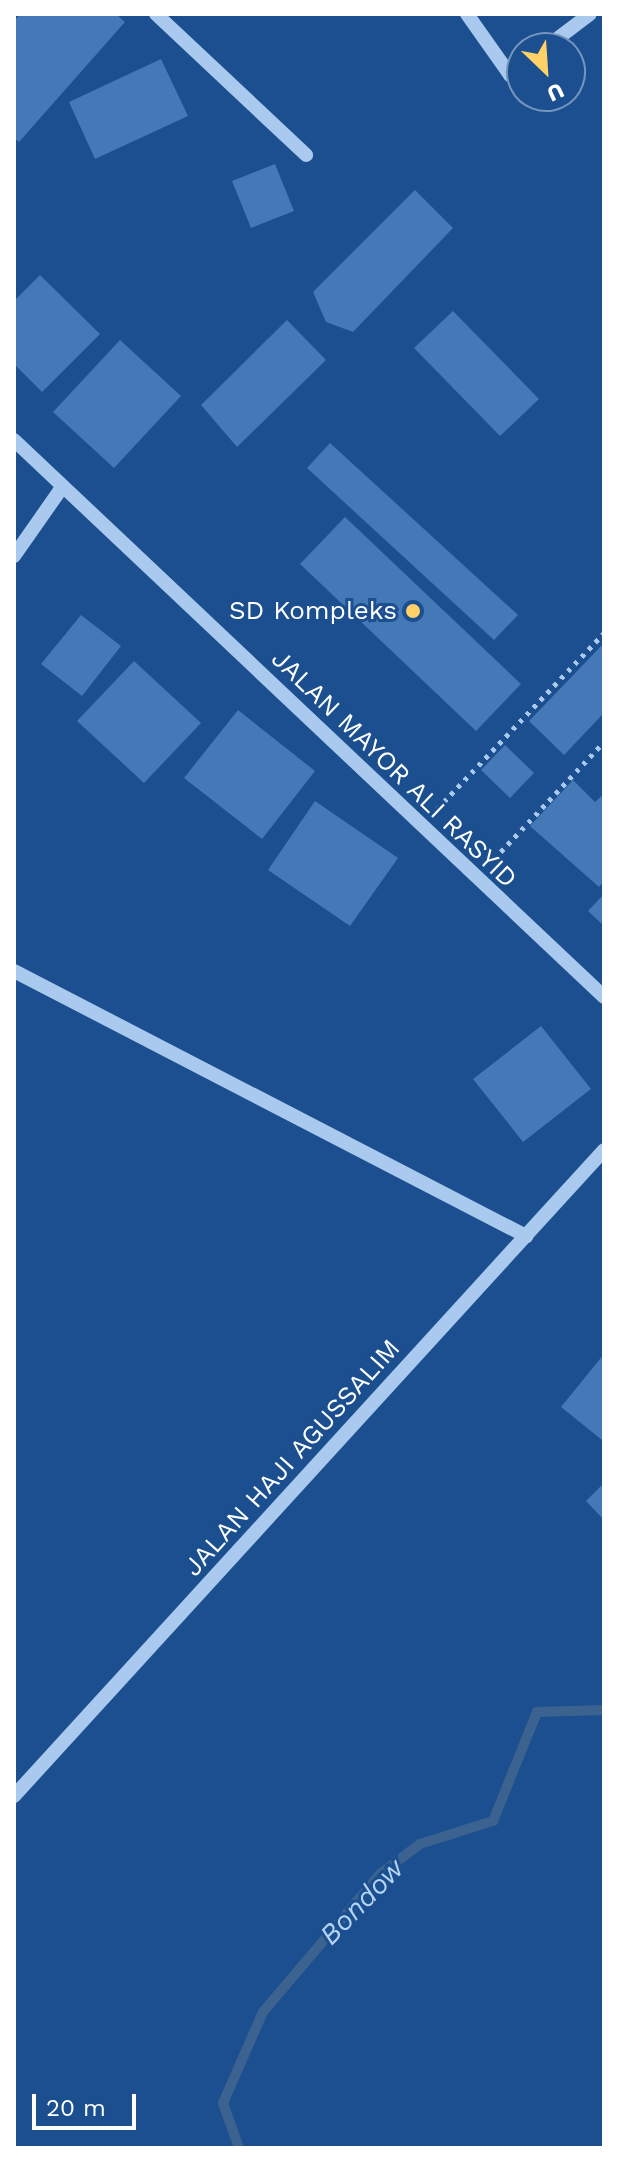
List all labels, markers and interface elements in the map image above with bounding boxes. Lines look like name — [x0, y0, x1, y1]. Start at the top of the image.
north arrow — [506, 32, 586, 112]
text: U — [543, 78, 568, 107]
place label: SD Kompleks — [229, 595, 397, 627]
marker: SD Kompleks — [404, 602, 422, 620]
street label: JALAN MAYOR ALI RASYID — [264, 643, 524, 895]
street label: JALAN HAJI AGUSSALIM — [177, 1333, 407, 1583]
water label: Bondow — [313, 1852, 411, 1952]
scale bar — [36, 2078, 140, 2128]
text: 20 m — [46, 2094, 106, 2122]

